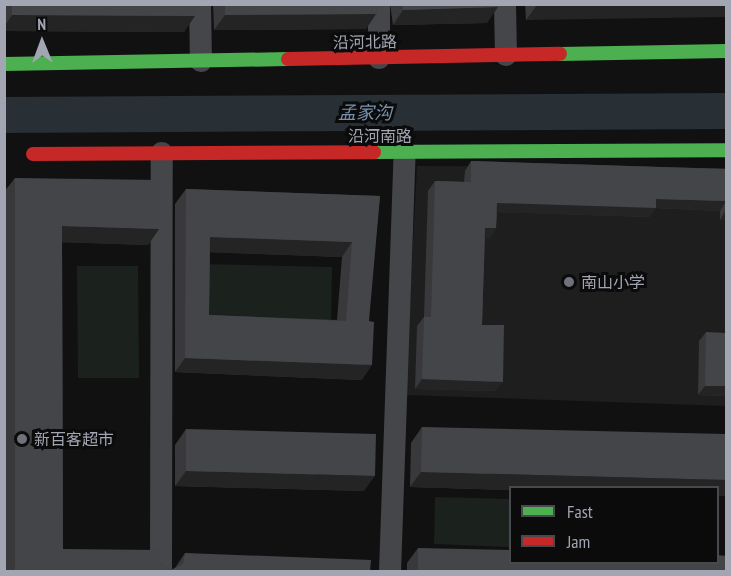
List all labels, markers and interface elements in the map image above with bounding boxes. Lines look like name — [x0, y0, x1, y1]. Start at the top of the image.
north arrow — [12, 12, 72, 72]
text: N — [37, 14, 46, 34]
street label: 沿河北路 — [333, 32, 397, 52]
water label: 孟家沟 — [338, 102, 392, 124]
street label: 沿河南路 — [348, 126, 412, 146]
place label: 南山小学 — [581, 272, 645, 292]
marker: 南山小学 — [562, 275, 576, 289]
place label: 新百客超市 — [34, 429, 114, 449]
marker: 新百客超市 — [15, 432, 29, 446]
legend — [509, 486, 719, 564]
text: Fast — [567, 500, 593, 523]
text: Jam — [567, 530, 590, 553]

